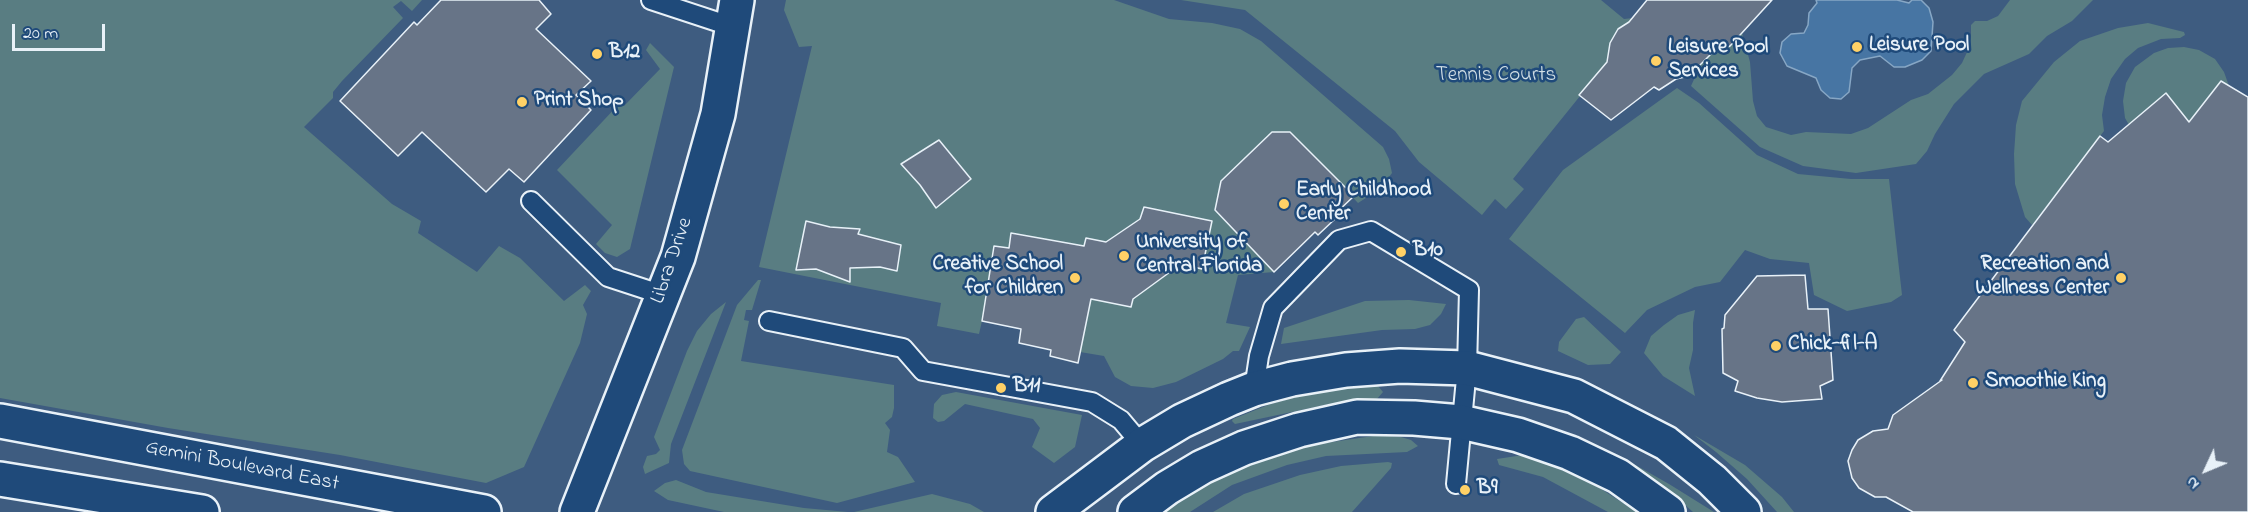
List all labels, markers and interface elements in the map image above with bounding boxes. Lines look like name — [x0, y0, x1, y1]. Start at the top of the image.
scale bar — [15, 12, 108, 50]
text: 20 m — [23, 21, 58, 47]
place label: Leisure Pool — [1869, 34, 1969, 60]
place label: Leisure Pool Services — [1668, 36, 1768, 86]
marker: Leisure Pool — [1850, 40, 1864, 54]
place label: B12 — [609, 41, 640, 67]
marker: B12 — [590, 47, 604, 61]
marker: Leisure Pool Services — [1649, 54, 1663, 68]
park label: Tennis Courts — [1436, 64, 1556, 90]
place label: Print Shop — [534, 89, 624, 115]
marker: Print Shop — [515, 95, 529, 109]
place label: Early Childhood Center — [1296, 179, 1431, 229]
marker: Early Childhood Center — [1277, 197, 1291, 211]
street label: Libra Drive — [647, 215, 699, 307]
place label: University of Central Florida — [1136, 231, 1262, 281]
place label: B10 — [1413, 239, 1443, 265]
marker: B10 — [1394, 245, 1408, 259]
marker: University of Central Florida — [1117, 249, 1131, 263]
place label: Creative School for Children — [932, 253, 1063, 303]
place label: Recreation and Wellness Center — [1976, 253, 2109, 303]
marker: Creative School for Children — [1068, 271, 1082, 285]
marker: Recreation and Wellness Center — [2114, 271, 2128, 285]
place label: Chick-fil-A — [1788, 333, 1878, 359]
marker: Chick-fil-A — [1769, 339, 1783, 353]
place label: Smoothie King — [1985, 370, 2106, 396]
place label: B11 — [1013, 375, 1040, 401]
marker: Smoothie King — [1966, 376, 1980, 390]
marker: B11 — [994, 381, 1008, 395]
street label: Gemini Boulevard East — [143, 436, 341, 498]
north arrow — [2176, 440, 2236, 500]
text: N — [2181, 470, 2205, 495]
place label: B9 — [1477, 477, 1497, 503]
marker: B9 — [1458, 483, 1472, 497]

